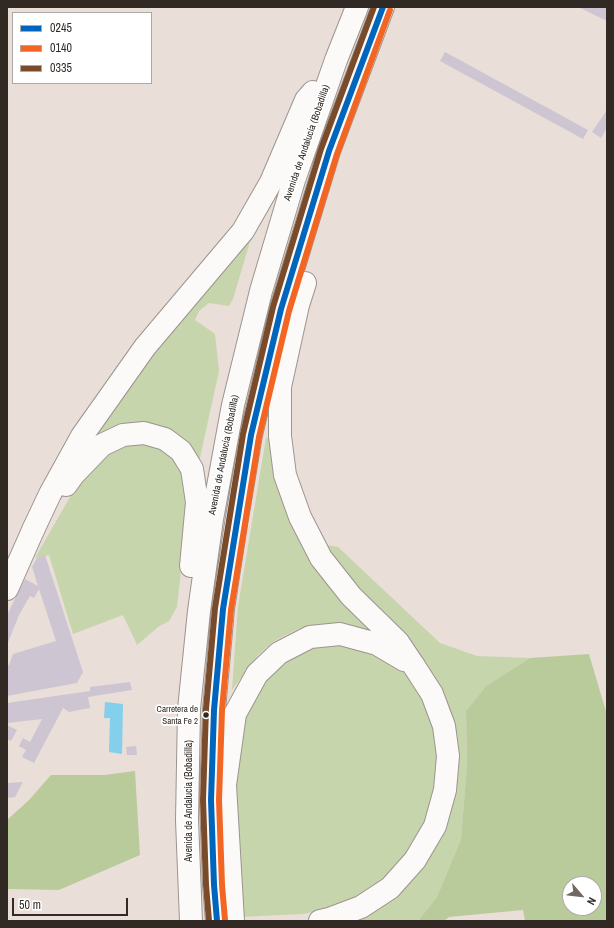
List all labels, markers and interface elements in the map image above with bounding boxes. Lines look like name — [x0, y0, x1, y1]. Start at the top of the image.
legend — [12, 12, 152, 84]
text: 0245 — [50, 20, 72, 36]
text: 0140 — [50, 40, 72, 56]
text: 0335 — [50, 60, 72, 76]
street label: Avenida de Andalucía (Bobadilla) — [281, 83, 333, 203]
street label: Avenida de Andalucía (Bobadilla) — [206, 394, 242, 516]
place label: Carretera de Santa Fe 2 — [157, 705, 198, 726]
marker: Carretera de Santa Fe 2 — [201, 710, 211, 720]
street label: Avenida de Andalucía (Bobadilla) — [183, 740, 195, 862]
north arrow — [562, 876, 602, 916]
scale bar — [14, 890, 130, 916]
text: N — [584, 895, 599, 907]
text: 50 m — [19, 897, 41, 913]

